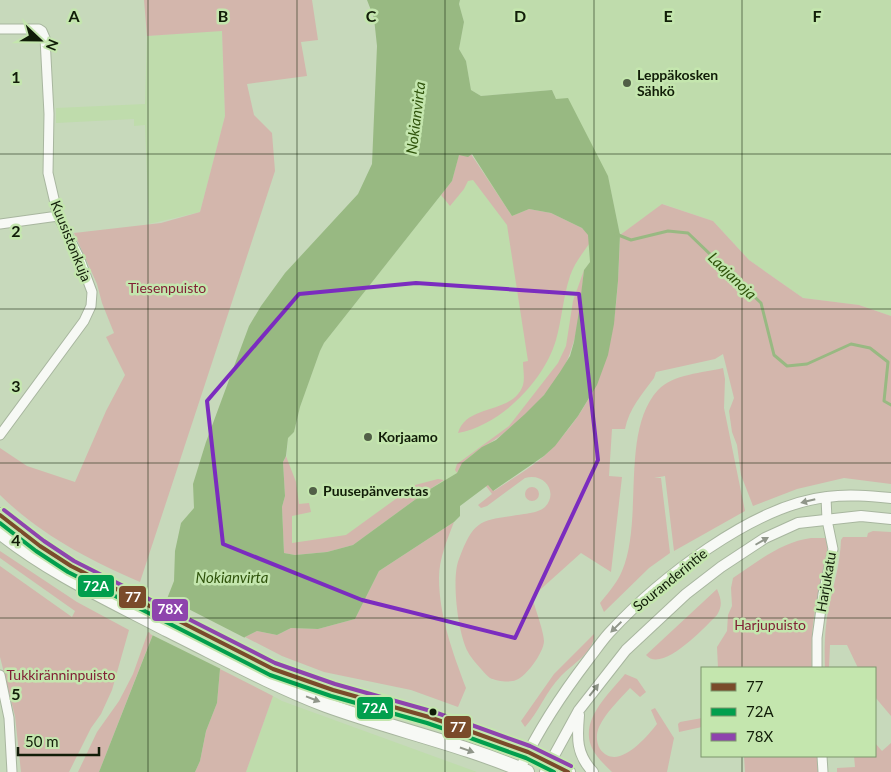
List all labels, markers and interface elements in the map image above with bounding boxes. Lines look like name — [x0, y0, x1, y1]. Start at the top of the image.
text: A — [67, 6, 80, 25]
text: B — [218, 6, 228, 25]
text: C — [366, 6, 377, 25]
text: D — [514, 6, 526, 25]
text: E — [663, 6, 673, 25]
text: F — [812, 6, 822, 25]
north arrow — [15, 15, 65, 65]
text: N — [43, 37, 62, 53]
place label: Leppäkosken Sähkö — [637, 66, 718, 99]
text: 1 — [11, 67, 21, 86]
marker: Leppäkosken Sähkö — [621, 77, 633, 89]
water label: Nokianvirta — [402, 80, 428, 155]
street label: Kuusistonkuja — [47, 198, 95, 284]
text: 2 — [11, 221, 21, 240]
water label: Laajanoja — [705, 248, 761, 303]
park label: Tiesenpuisto — [128, 279, 206, 296]
text: 3 — [11, 376, 21, 395]
place label: Korjaamo — [378, 428, 438, 445]
marker: Korjaamo — [362, 431, 374, 443]
place label: Puusepänverstas — [323, 482, 428, 499]
marker: Puusepänverstas — [307, 485, 319, 497]
one-way arrow — [800, 497, 815, 505]
text: 4 — [11, 530, 21, 549]
one-way arrow — [755, 536, 768, 545]
street label: Souranderintie — [629, 545, 710, 615]
street label: Harjukatu — [812, 551, 839, 613]
water label: Nokianvirta — [196, 568, 269, 586]
line badge: 72A — [77, 574, 115, 598]
text: 72A — [83, 577, 109, 594]
line badge: 77 — [118, 585, 147, 609]
text: 77 — [125, 588, 141, 605]
line badge: 78X — [151, 598, 189, 622]
text: 78X — [157, 600, 183, 617]
park label: Harjupuisto — [734, 616, 806, 633]
one-way arrow — [610, 621, 622, 633]
park label: Tukkiränninpuisto — [7, 666, 116, 683]
legend — [701, 667, 876, 757]
text: 77 — [746, 677, 764, 695]
one-way arrow — [589, 683, 599, 697]
text: 5 — [11, 684, 21, 703]
one-way arrow — [306, 696, 320, 704]
line badge: 72A — [356, 696, 394, 720]
text: 72A — [362, 699, 388, 716]
text: 72A — [746, 702, 774, 720]
unlabelled marker — [428, 707, 438, 717]
line badge: 77 — [443, 715, 472, 739]
text: 77 — [450, 718, 466, 735]
scale bar — [18, 724, 99, 756]
text: 78X — [746, 727, 773, 745]
text: 50 m — [25, 732, 59, 750]
one-way arrow — [460, 747, 475, 754]

